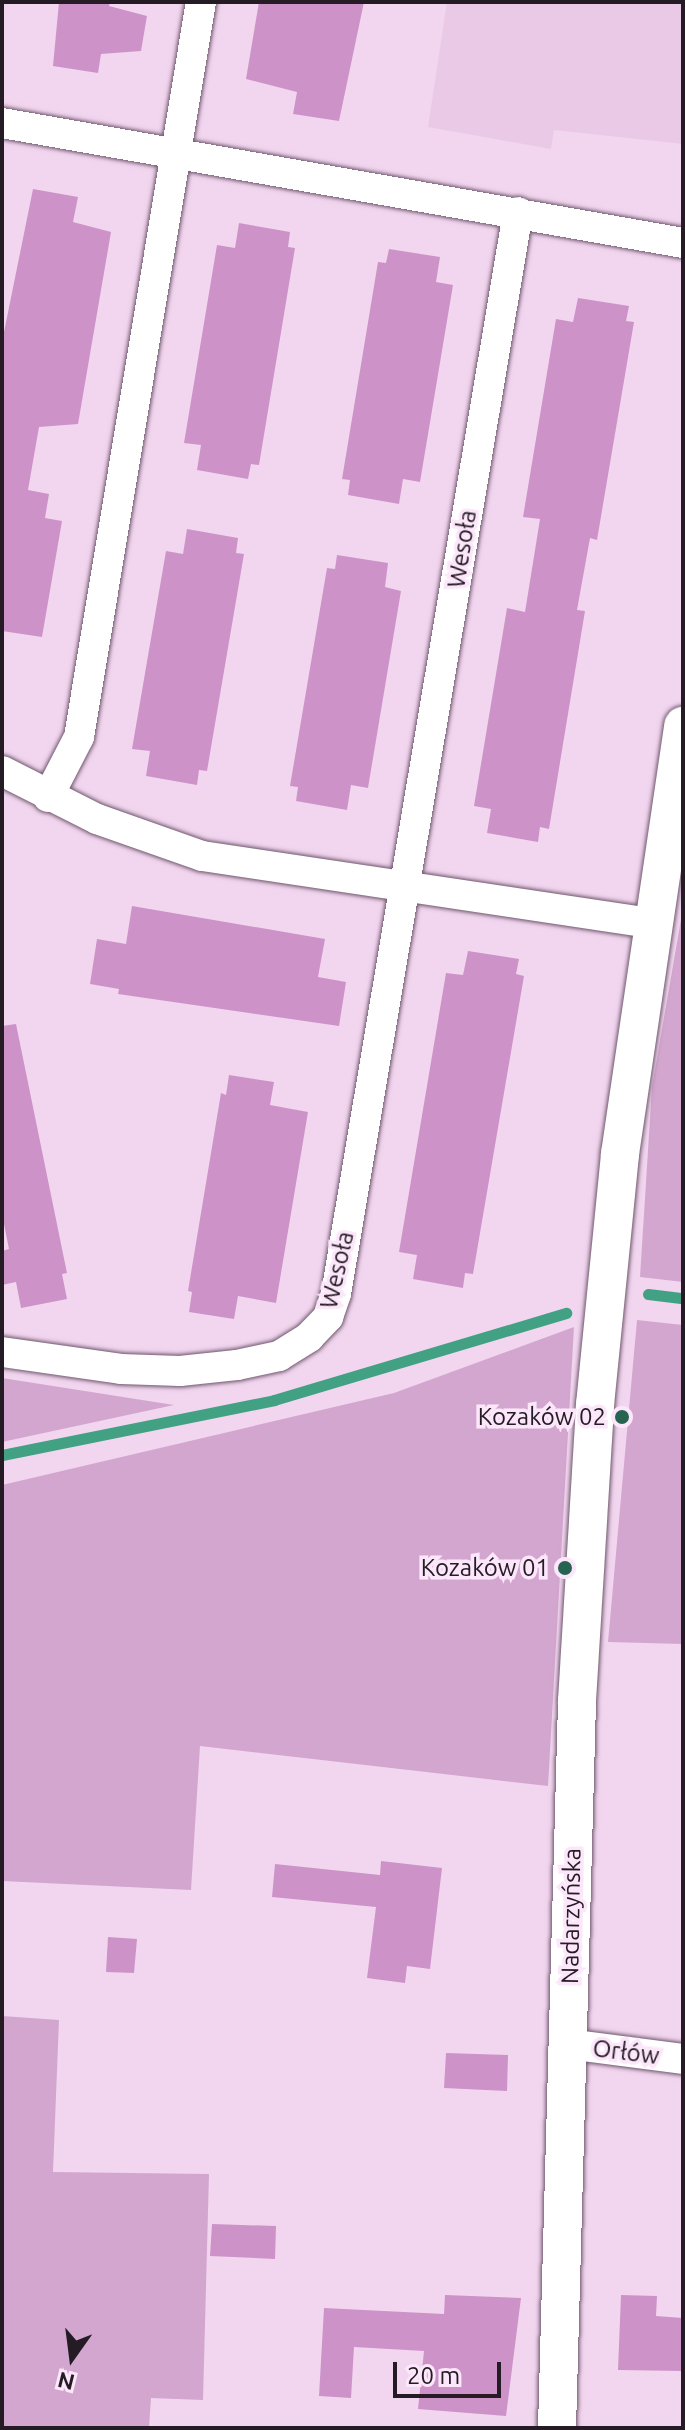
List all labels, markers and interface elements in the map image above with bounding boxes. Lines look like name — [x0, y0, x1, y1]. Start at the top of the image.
street label: Wesoła — [442, 508, 482, 590]
street label: Wesoła — [314, 1229, 360, 1311]
place label: Kozaków 02 — [478, 1403, 606, 1431]
marker: Kozaków 02 — [613, 1408, 631, 1426]
place label: Kozaków 01 — [421, 1554, 549, 1582]
marker: Kozaków 01 — [556, 1559, 574, 1577]
street label: Nadarzyńska — [555, 1848, 587, 1984]
street label: Orłów — [591, 2034, 661, 2070]
north arrow — [32, 2318, 112, 2398]
scale bar — [397, 2346, 505, 2396]
text: 20 m — [407, 2362, 460, 2389]
text: N — [55, 2368, 77, 2396]

